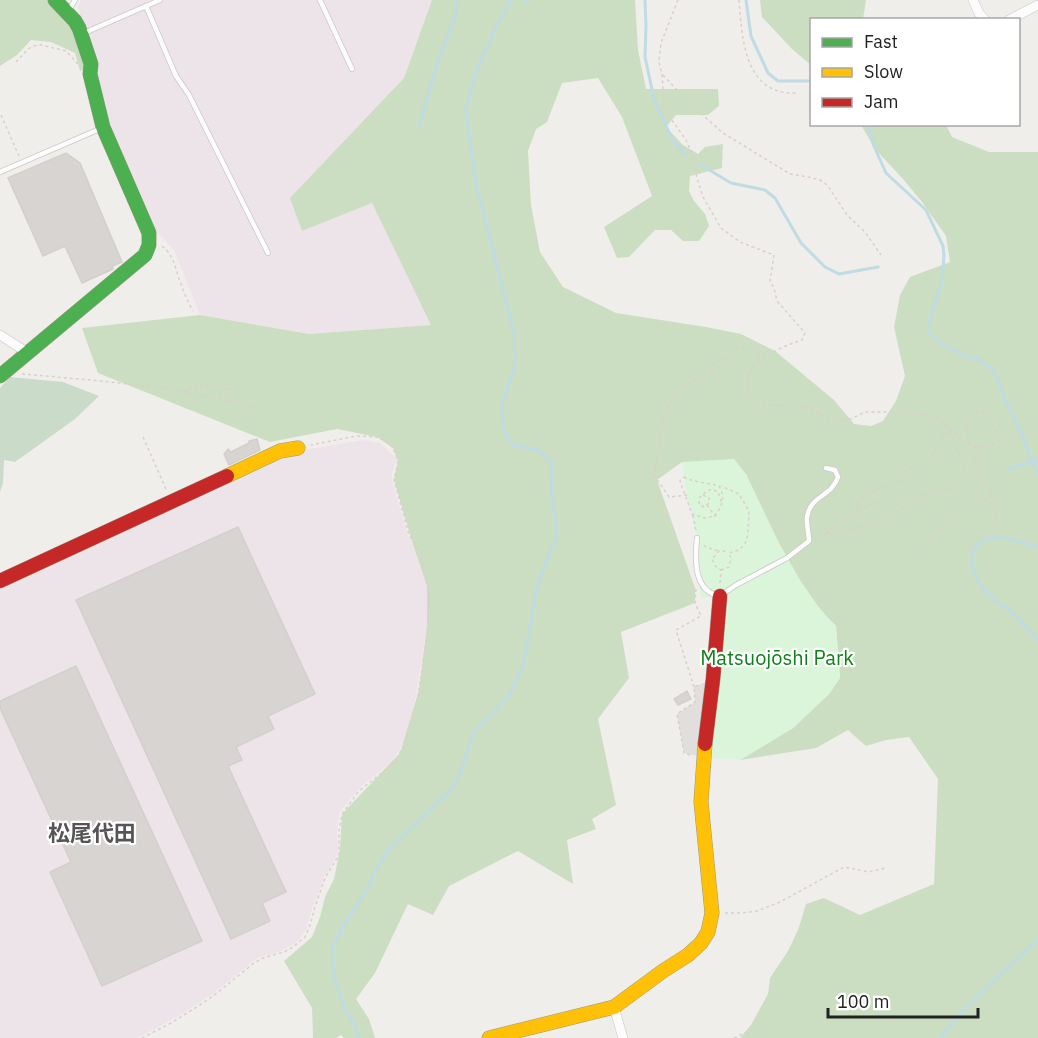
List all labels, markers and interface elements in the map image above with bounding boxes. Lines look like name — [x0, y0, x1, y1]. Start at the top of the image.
legend — [810, 18, 1020, 126]
text: Fast — [864, 30, 898, 53]
text: Slow — [864, 60, 903, 83]
text: Jam — [864, 90, 899, 113]
park label: Matsuojōshi Park — [700, 644, 854, 671]
district label: 松尾代田 — [48, 818, 136, 847]
scale bar — [828, 981, 978, 1019]
text: 100 m — [837, 990, 889, 1013]

